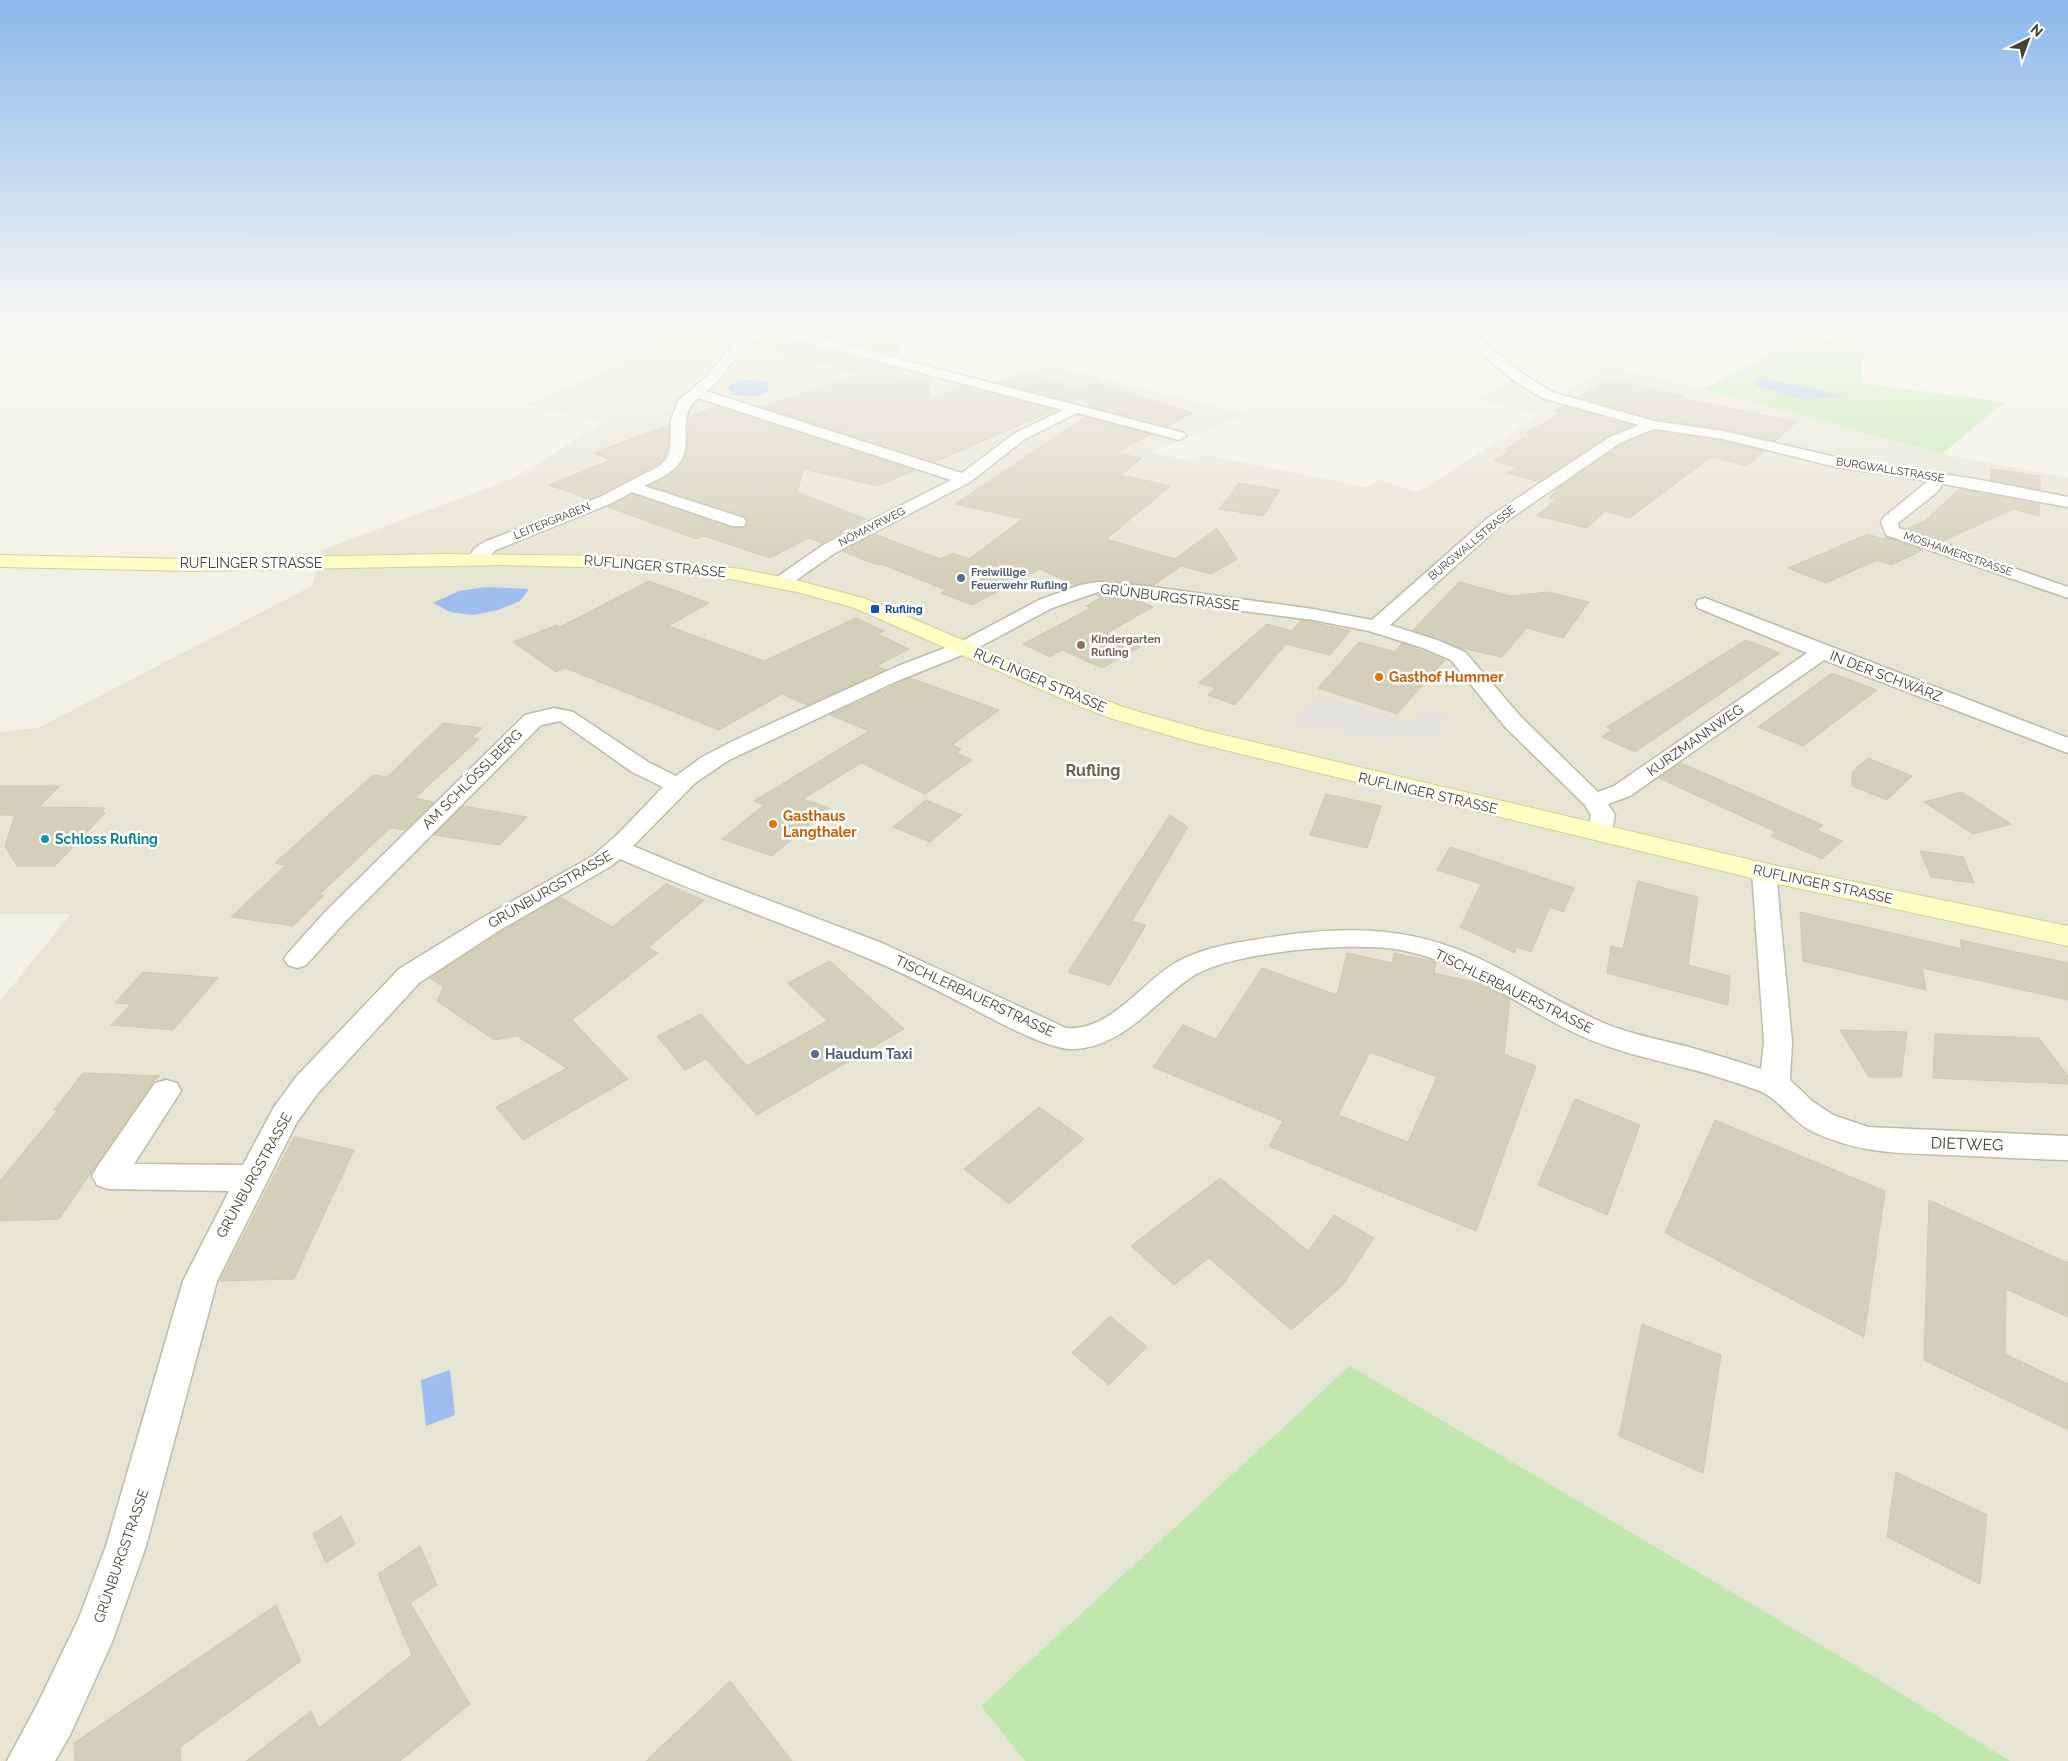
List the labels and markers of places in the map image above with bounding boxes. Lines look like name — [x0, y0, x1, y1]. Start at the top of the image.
place label: Freiwillige Feuerwehr Rufling — [971, 566, 1068, 592]
marker: Freiwillige Feuerwehr Rufling — [955, 572, 967, 584]
marker: Rufling — [869, 603, 881, 615]
place label: Rufling — [885, 603, 923, 616]
place label: Kindergarten Rufling — [1091, 633, 1161, 659]
marker: Kindergarten Rufling — [1075, 639, 1087, 651]
place label: Gasthof Hummer — [1389, 669, 1504, 685]
marker: Gasthof Hummer — [1373, 671, 1385, 683]
place label: Gasthaus Langthaler — [783, 808, 857, 840]
marker: Gasthaus Langthaler — [767, 818, 779, 830]
place label: Schloss Rufling — [55, 831, 158, 847]
marker: Schloss Rufling — [39, 833, 51, 845]
place label: Haudum Taxi — [825, 1046, 912, 1062]
marker: Haudum Taxi — [809, 1048, 821, 1060]

